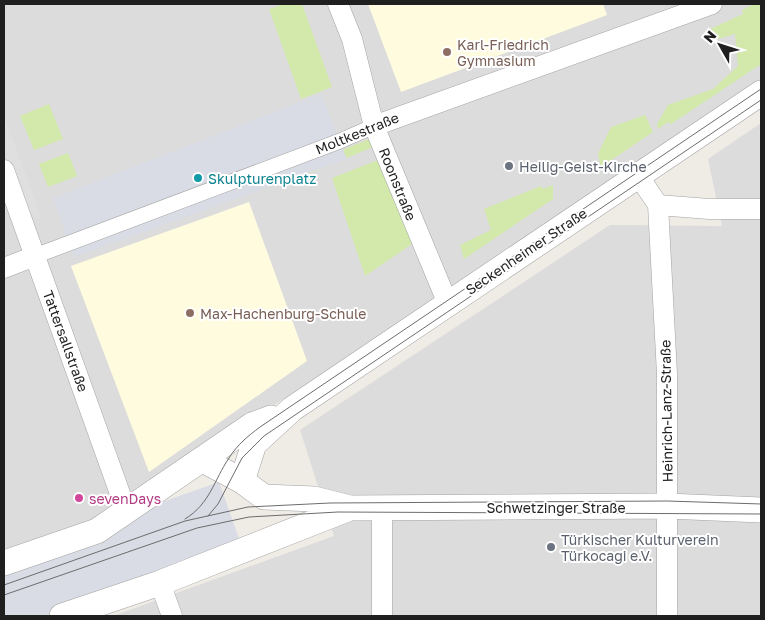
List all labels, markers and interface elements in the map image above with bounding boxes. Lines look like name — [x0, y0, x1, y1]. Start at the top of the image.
north arrow — [695, 20, 745, 70]
text: N — [700, 27, 719, 46]
place label: Karl-Friedrich Gymnasium — [457, 36, 549, 69]
marker: Karl-Friedrich Gymnasium — [441, 46, 453, 58]
street label: Moltkestraße — [313, 109, 401, 157]
street label: Roonstraße — [376, 145, 420, 223]
place label: Heilig-Geist-Kirche — [519, 158, 647, 175]
marker: Heilig-Geist-Kirche — [503, 160, 515, 172]
place label: Skulpturenplatz — [208, 170, 316, 187]
marker: Skulpturenplatz — [192, 172, 204, 184]
street label: Seckenheimer Straße — [462, 204, 590, 298]
street label: Tattersallstraße — [40, 288, 92, 394]
place label: Max-Hachenburg-Schule — [200, 305, 366, 322]
marker: Max-Hachenburg-Schule — [184, 307, 196, 319]
street label: Heinrich-Lanz-Straße — [656, 340, 676, 482]
place label: sevenDays — [89, 490, 161, 507]
marker: sevenDays — [73, 492, 85, 504]
street label: Schwetzinger Straße — [486, 499, 626, 516]
place label: Türkischer Kulturverein Türkocagi e.V. — [561, 531, 719, 564]
marker: Türkischer Kulturverein Türkocagi e.V. — [545, 541, 557, 553]

